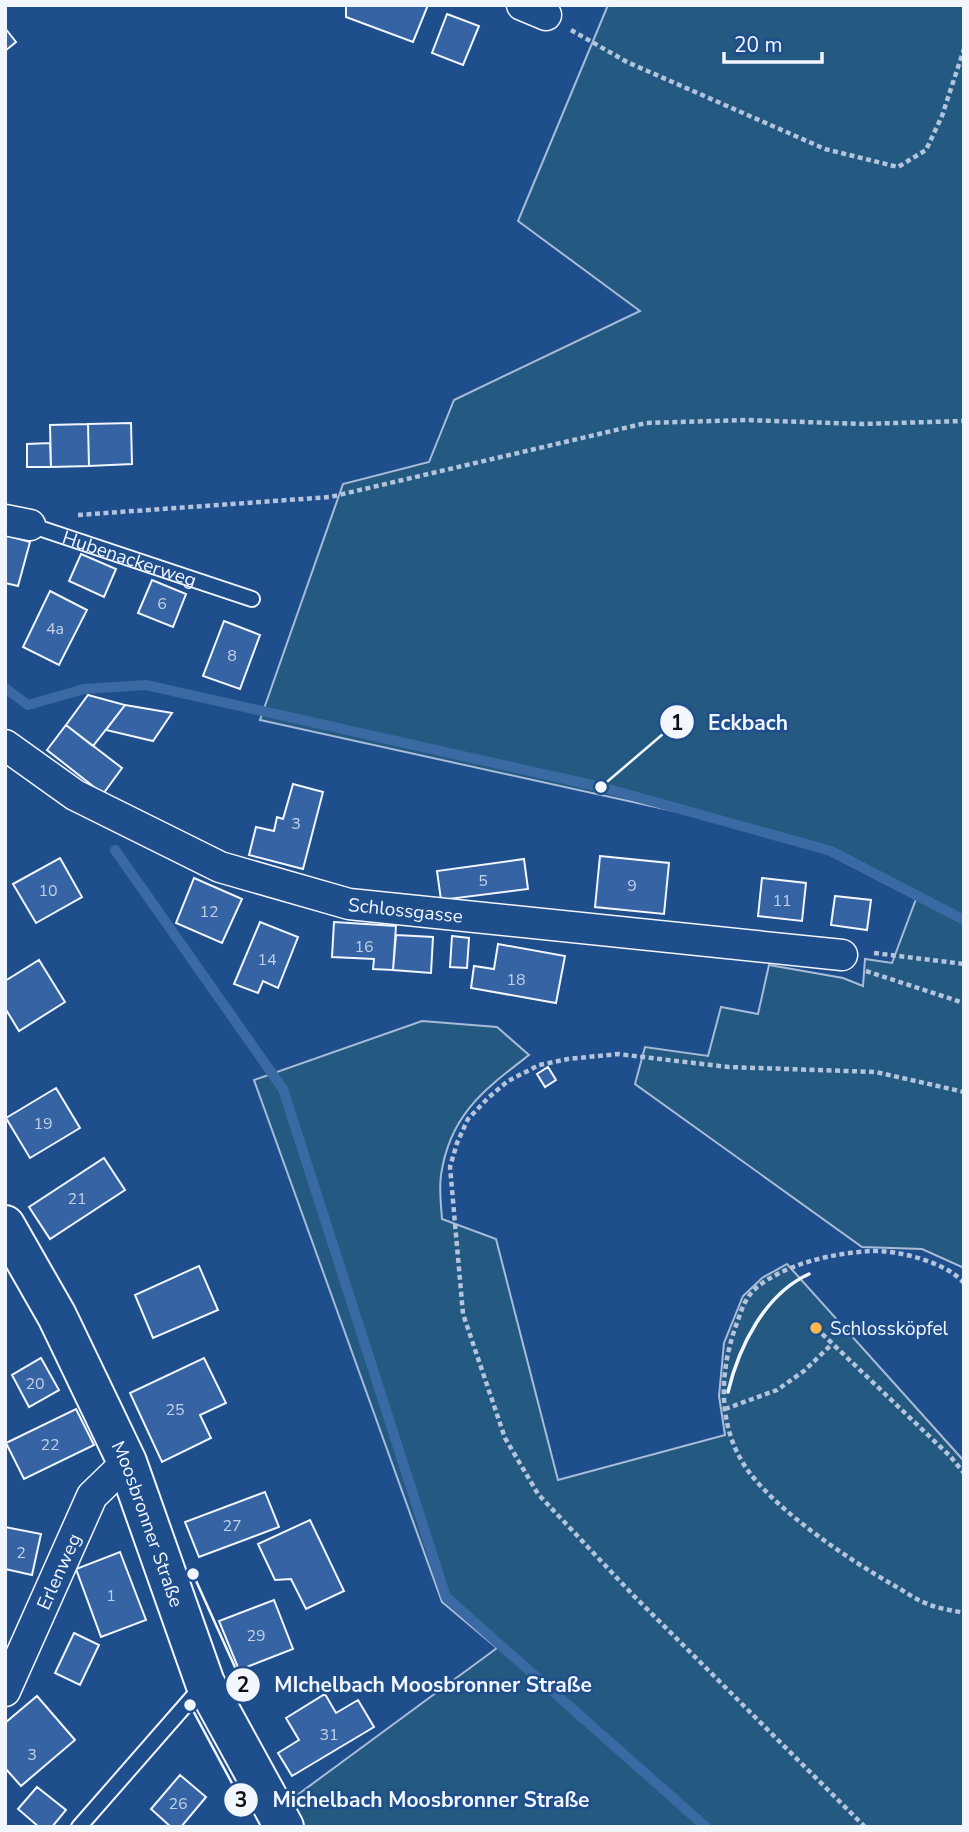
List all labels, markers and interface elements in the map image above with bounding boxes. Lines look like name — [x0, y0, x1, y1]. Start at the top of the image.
scale bar — [724, 21, 822, 65]
text: 20 m — [734, 31, 783, 59]
street label: Hubenackerweg — [59, 525, 200, 594]
house number: 6 — [157, 593, 167, 615]
house number: 4a — [46, 618, 64, 640]
house number: 8 — [227, 645, 237, 667]
callout: Eckbach — [659, 701, 802, 743]
text: 1 — [671, 709, 683, 737]
text: Eckbach — [708, 709, 788, 737]
house number: 3 — [291, 813, 301, 835]
house number: 5 — [478, 870, 488, 892]
house number: 9 — [627, 875, 637, 897]
house number: 10 — [38, 880, 58, 902]
house number: 11 — [772, 890, 792, 912]
street label: Schlossgasse — [347, 892, 464, 930]
house number: 12 — [199, 901, 219, 923]
house number: 16 — [354, 936, 374, 958]
house number: 14 — [257, 949, 277, 971]
house number: 18 — [506, 969, 526, 991]
house number: 19 — [33, 1113, 53, 1135]
house number: 21 — [67, 1188, 87, 1210]
place label: Schlossköpfel — [830, 1316, 949, 1342]
marker: Schlossköpfel — [808, 1320, 824, 1336]
house number: 20 — [25, 1373, 45, 1395]
house number: 25 — [165, 1399, 185, 1421]
house number: 22 — [40, 1434, 60, 1456]
street label: Moosbronner Straße — [105, 1437, 189, 1611]
house number: 27 — [222, 1515, 242, 1537]
street label: Erlenweg — [31, 1529, 88, 1614]
house number: 2 — [16, 1542, 26, 1564]
house number: 1 — [106, 1585, 116, 1607]
house number: 29 — [246, 1625, 266, 1647]
callout: MIchelbach Moosbronner Straße — [225, 1664, 606, 1706]
text: 2 — [237, 1671, 249, 1699]
text: MIchelbach Moosbronner Straße — [274, 1671, 592, 1699]
house number: 31 — [319, 1724, 339, 1746]
house number: 3 — [27, 1744, 37, 1766]
callout: Michelbach Moosbronner Straße — [224, 1779, 604, 1821]
text: 3 — [235, 1786, 247, 1814]
text: Michelbach Moosbronner Straße — [272, 1786, 590, 1814]
house number: 26 — [168, 1793, 188, 1815]

